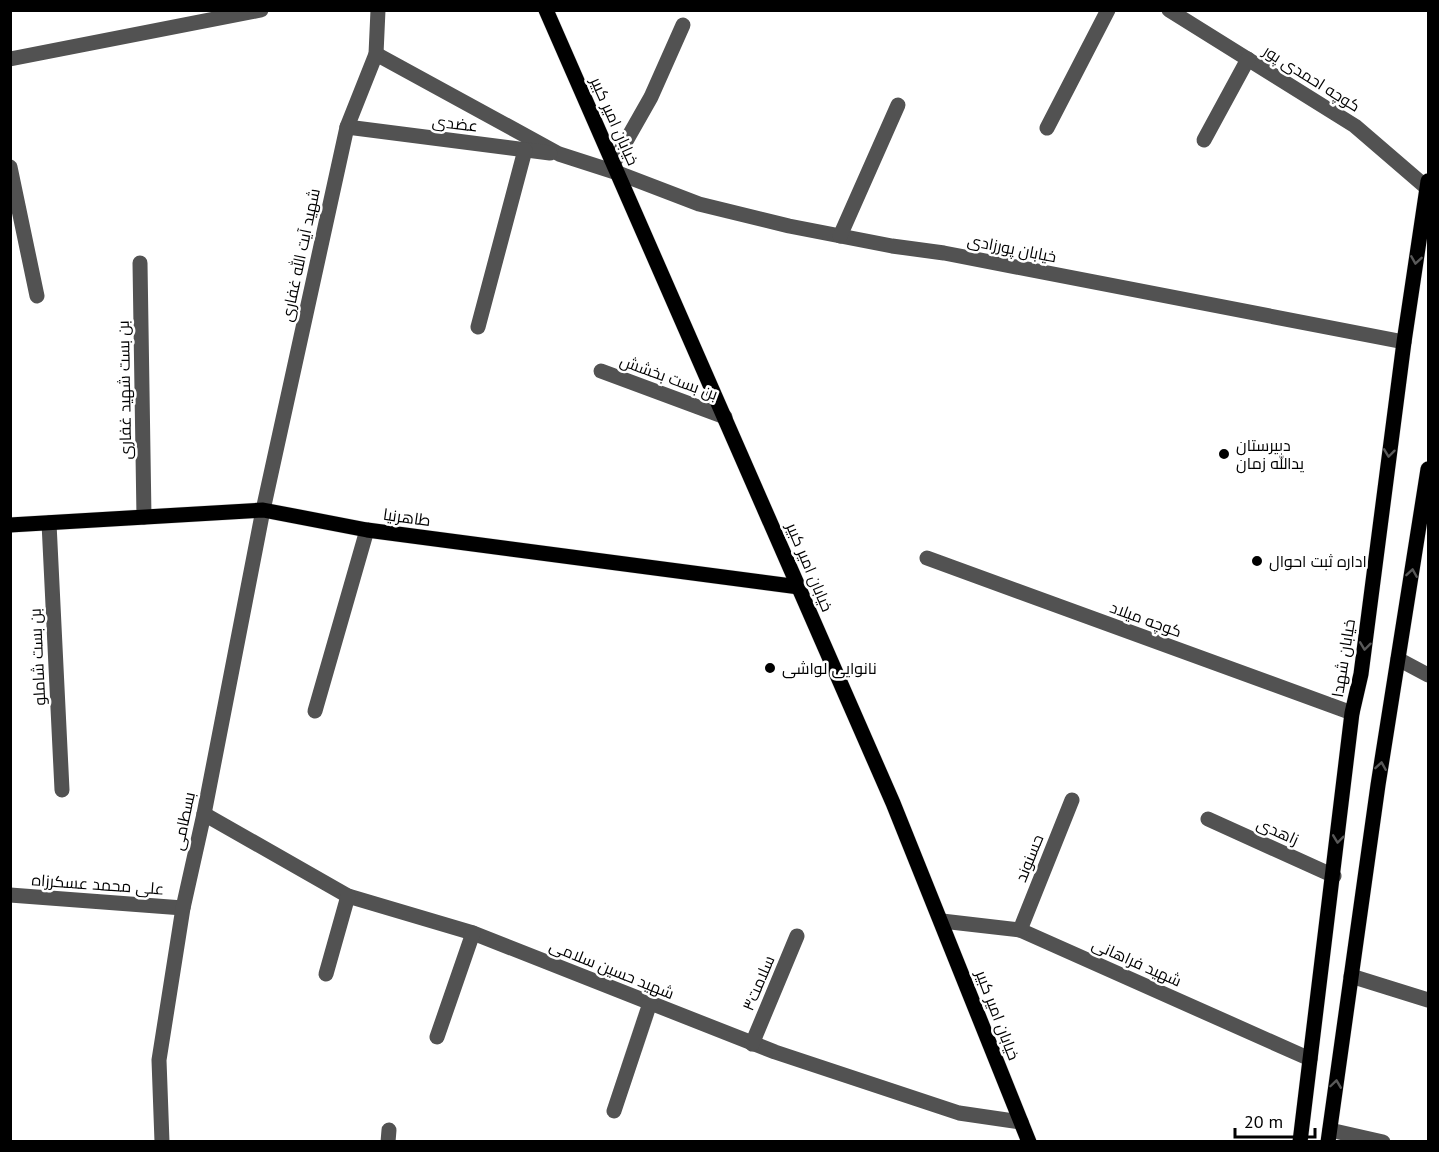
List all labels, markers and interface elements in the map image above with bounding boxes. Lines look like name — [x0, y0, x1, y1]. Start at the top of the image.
street label: کوچه احمدی پور — [1258, 40, 1364, 117]
street label: خیابان امیر کبیر — [585, 73, 643, 169]
street label: عضدی — [431, 110, 479, 137]
street label: شهید آیت الله غفاری — [276, 187, 325, 324]
street label: خیابان پورزادی — [965, 230, 1058, 268]
one-way arrow — [1411, 255, 1423, 264]
street label: بن بست شهید غفاری — [113, 320, 136, 460]
street label: بن بست بخشش — [617, 350, 721, 405]
place label: دبیرستان یدالله زمان — [1236, 435, 1305, 474]
marker: دبیرستان یدالله زمان — [1217, 447, 1231, 461]
one-way arrow — [1384, 448, 1396, 457]
street label: طاهرنیا — [382, 504, 432, 530]
street label: خیابان امیر کبیر — [781, 519, 838, 615]
place label: اداره ثبت احوال — [1269, 551, 1367, 572]
marker: اداره ثبت احوال — [1250, 554, 1264, 568]
one-way arrow — [1405, 569, 1418, 579]
street label: کوچه میلاد — [1107, 597, 1185, 643]
street label: بن بست شاملو — [24, 608, 51, 706]
street label: خیابان شهدا — [1327, 617, 1360, 699]
one-way arrow — [1359, 641, 1371, 651]
place label: نانوایی لواشی — [782, 658, 877, 679]
marker: نانوایی لواشی — [763, 661, 777, 675]
one-way arrow — [1375, 761, 1387, 770]
street label: بسطامی — [167, 790, 200, 852]
street label: زاهدی — [1253, 813, 1302, 850]
street label: حسنوند — [1010, 831, 1048, 885]
one-way arrow — [1332, 834, 1345, 844]
street label: علی محمد عسکرزاه — [31, 869, 165, 900]
street label: شهید فراهانی — [1089, 933, 1185, 992]
street label: شهید حسین سلامی — [546, 935, 677, 1004]
street label: سلامت۳ — [737, 952, 779, 1014]
street label: خیابان امیر کبیر — [970, 966, 1024, 1063]
one-way arrow — [1330, 1079, 1342, 1088]
scale bar — [1235, 1101, 1314, 1139]
text: 20 m — [1244, 1110, 1283, 1133]

